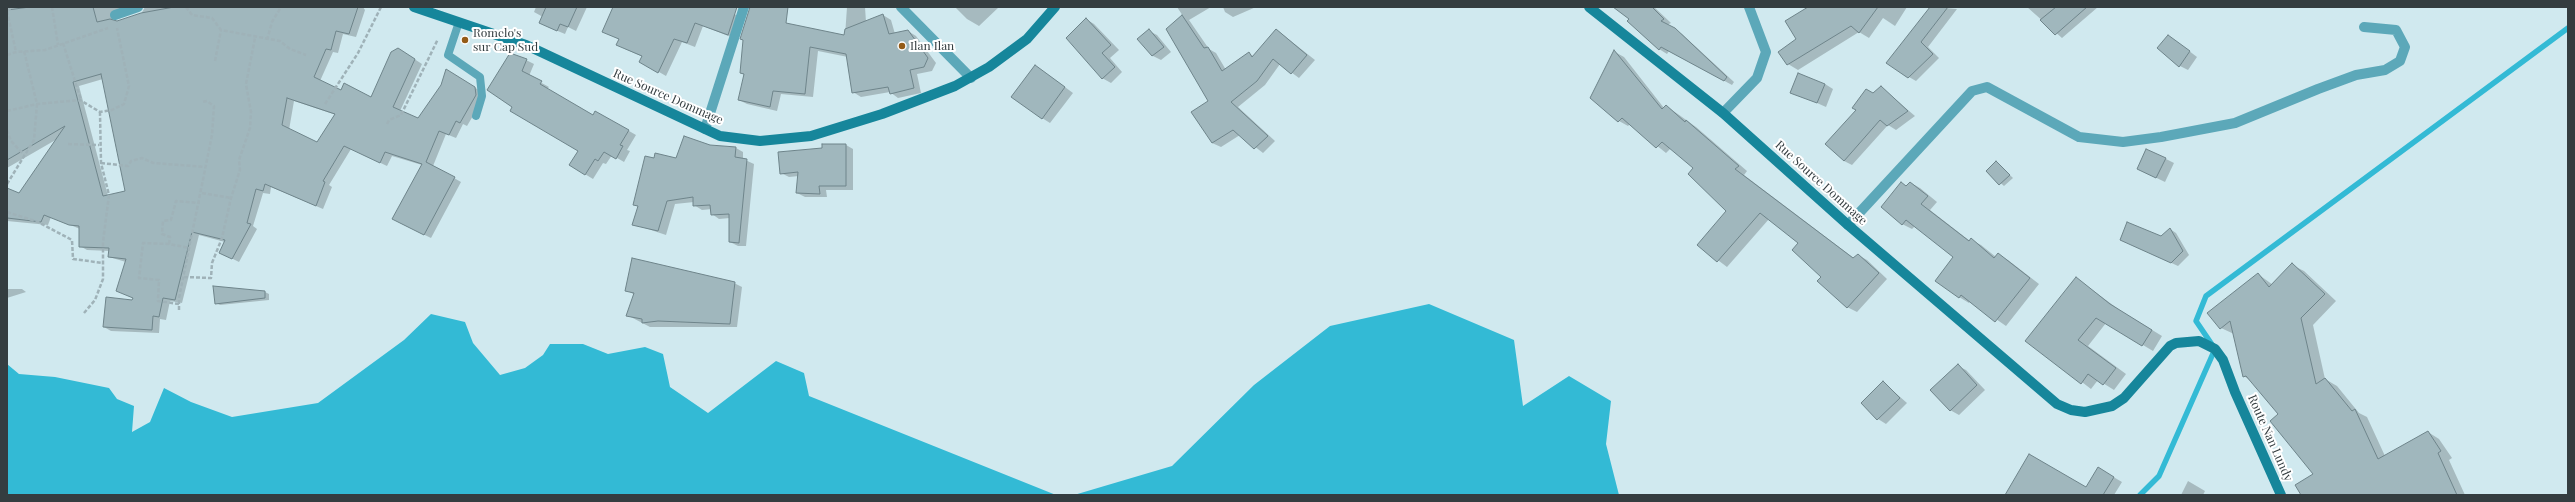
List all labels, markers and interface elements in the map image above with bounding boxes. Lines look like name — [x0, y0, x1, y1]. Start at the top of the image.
place label: Romelo's sur Cap Sud — [473, 26, 538, 54]
marker: Romelo's sur Cap Sud — [460, 35, 470, 45]
place label: Ilan Ilan — [910, 39, 954, 53]
marker: Ilan Ilan — [897, 41, 907, 51]
street label: Rue Source Dommage — [611, 66, 725, 128]
street label: Rue Source Dommage — [1772, 138, 1870, 228]
street label: Route Nan Lundy — [2244, 393, 2296, 483]

